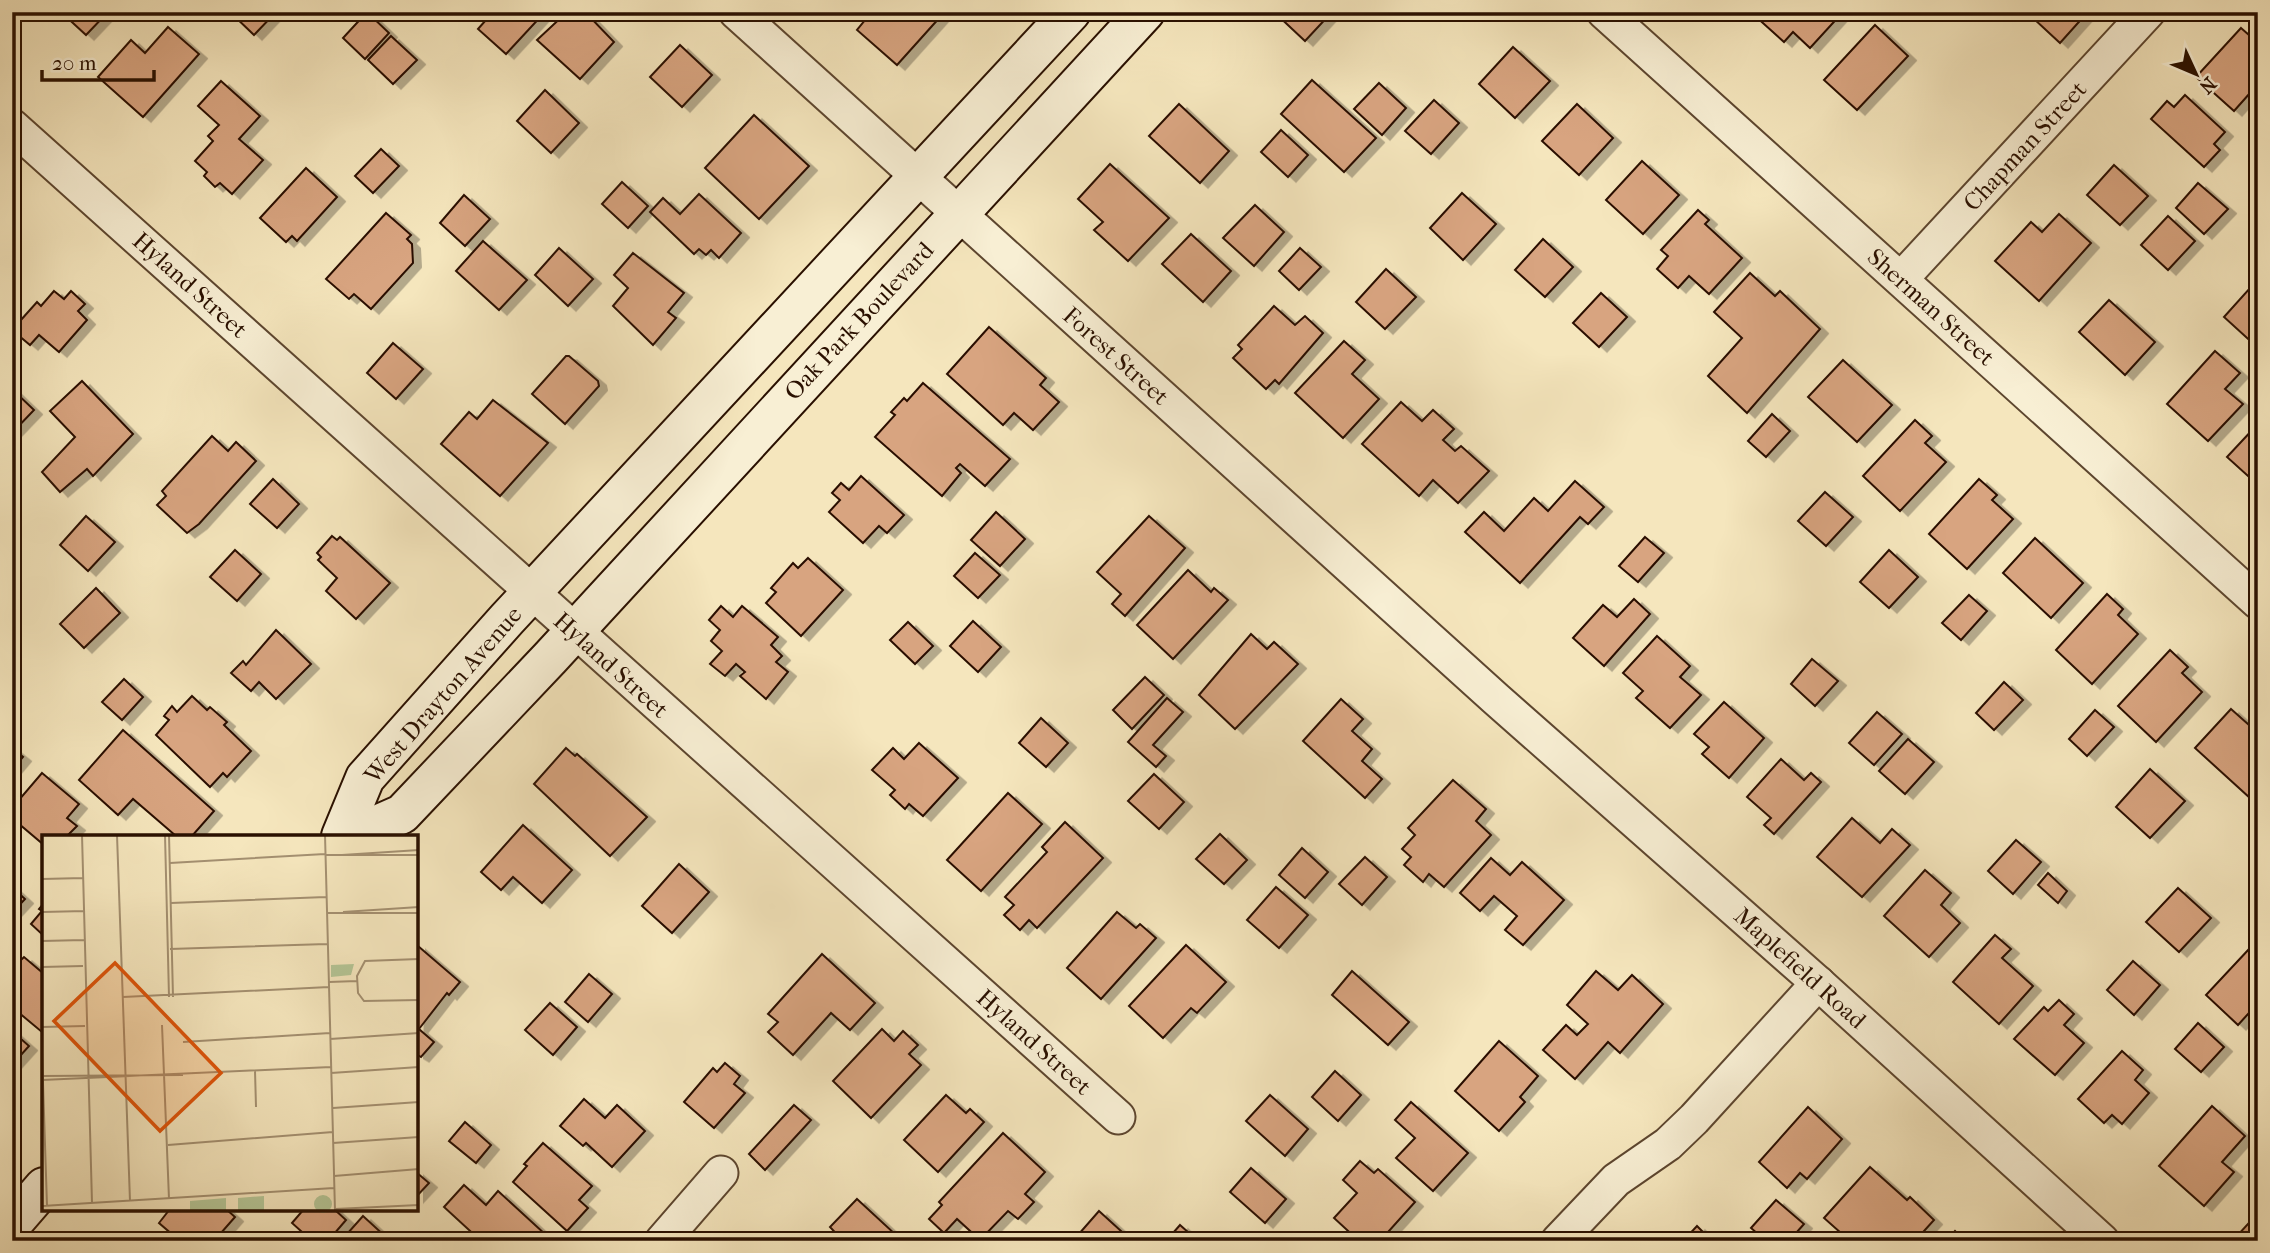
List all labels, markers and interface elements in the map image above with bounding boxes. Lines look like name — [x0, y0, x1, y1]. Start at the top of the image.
scale bar — [42, 38, 154, 82]
north arrow — [2162, 38, 2232, 108]
text: 20 m — [52, 51, 97, 75]
text: N — [2194, 72, 2220, 98]
street label: Chapman Street — [1958, 75, 2093, 217]
street label: Hyland Street — [127, 226, 253, 344]
street label: Oak Park Boulevard — [779, 236, 940, 406]
street label: Sherman Street — [1862, 243, 2001, 372]
street label: Forest Street — [1057, 301, 1175, 411]
street label: West Drayton Avenue — [358, 601, 528, 790]
street label: Hyland Street — [548, 606, 674, 724]
inset map — [42, 835, 418, 1211]
street label: Maplefield Road — [1728, 902, 1872, 1035]
street label: Hyland Street — [971, 983, 1097, 1101]

